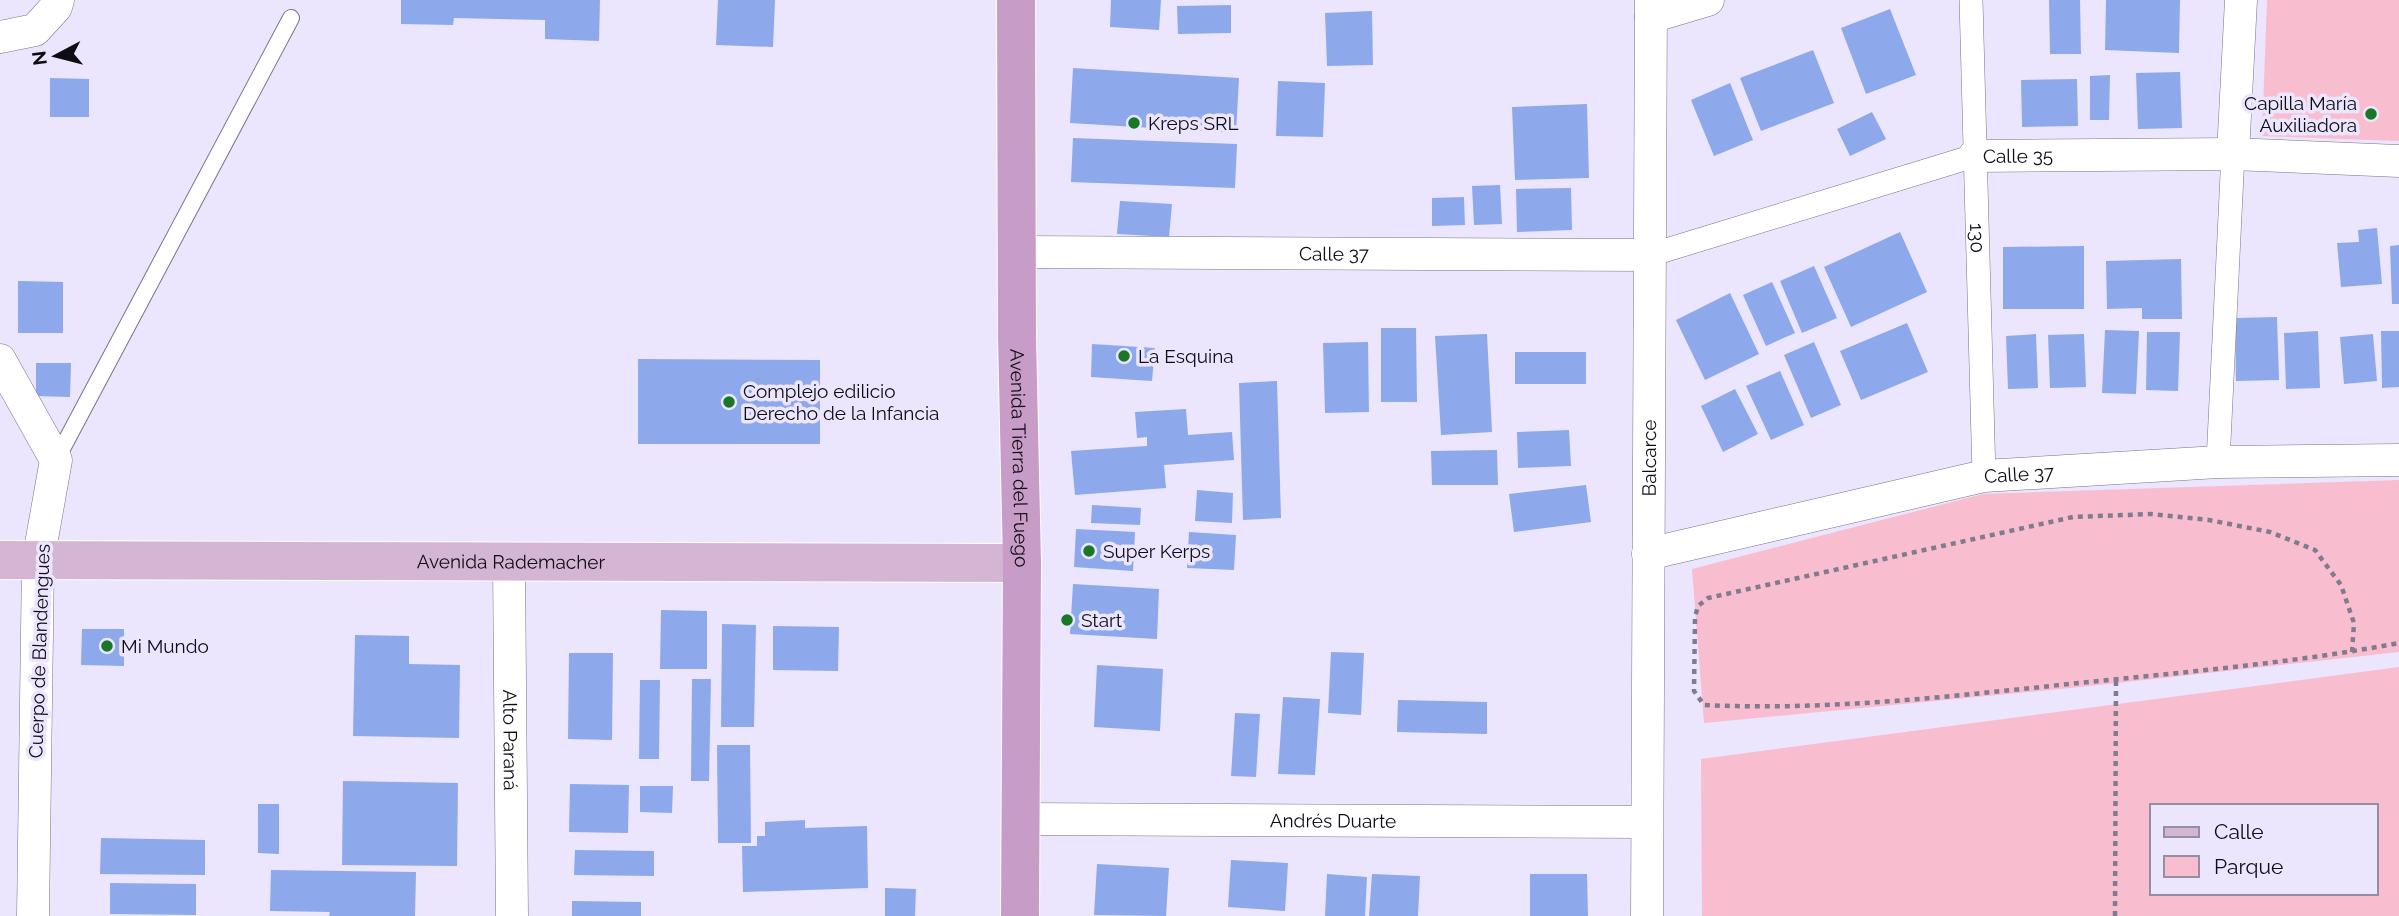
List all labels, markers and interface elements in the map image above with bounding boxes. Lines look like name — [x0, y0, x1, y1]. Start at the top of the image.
north arrow — [21, 21, 91, 91]
text: N — [27, 50, 51, 67]
place label: Capilla María Auxiliadora — [2244, 92, 2357, 136]
marker: Capilla María Auxiliadora — [2363, 106, 2379, 122]
place label: Kreps SRL — [1148, 112, 1239, 134]
marker: Kreps SRL — [1126, 115, 1142, 131]
street label: Calle 35 — [1983, 144, 2053, 167]
street label: 130 — [1966, 223, 1989, 253]
street label: Calle 37 — [1299, 242, 1369, 265]
place label: La Esquina — [1138, 345, 1234, 367]
street label: Avenida Tierra del Fuego — [1006, 348, 1033, 568]
marker: La Esquina — [1116, 348, 1132, 364]
place label: Complejo edilicio Derecho de la Infancia — [743, 380, 939, 424]
marker: Complejo edilicio Derecho de la Infancia — [721, 394, 737, 410]
street label: Balcarce — [1638, 420, 1660, 496]
street label: Calle 37 — [1983, 461, 2055, 487]
place label: Super Kerps — [1103, 540, 1210, 562]
street label: Cuerpo de Blandengues — [24, 543, 54, 759]
marker: Super Kerps — [1081, 543, 1097, 559]
street label: Avenida Rademacher — [417, 550, 605, 573]
place label: Start — [1081, 609, 1123, 631]
marker: Start — [1059, 612, 1075, 628]
place label: Mi Mundo — [121, 635, 209, 657]
marker: Mi Mundo — [99, 638, 115, 654]
street label: Alto Paraná — [499, 689, 522, 791]
legend — [2150, 804, 2378, 895]
street label: Andrés Duarte — [1270, 809, 1396, 832]
text: Calle — [2214, 819, 2264, 844]
text: Parque — [2214, 854, 2283, 879]

